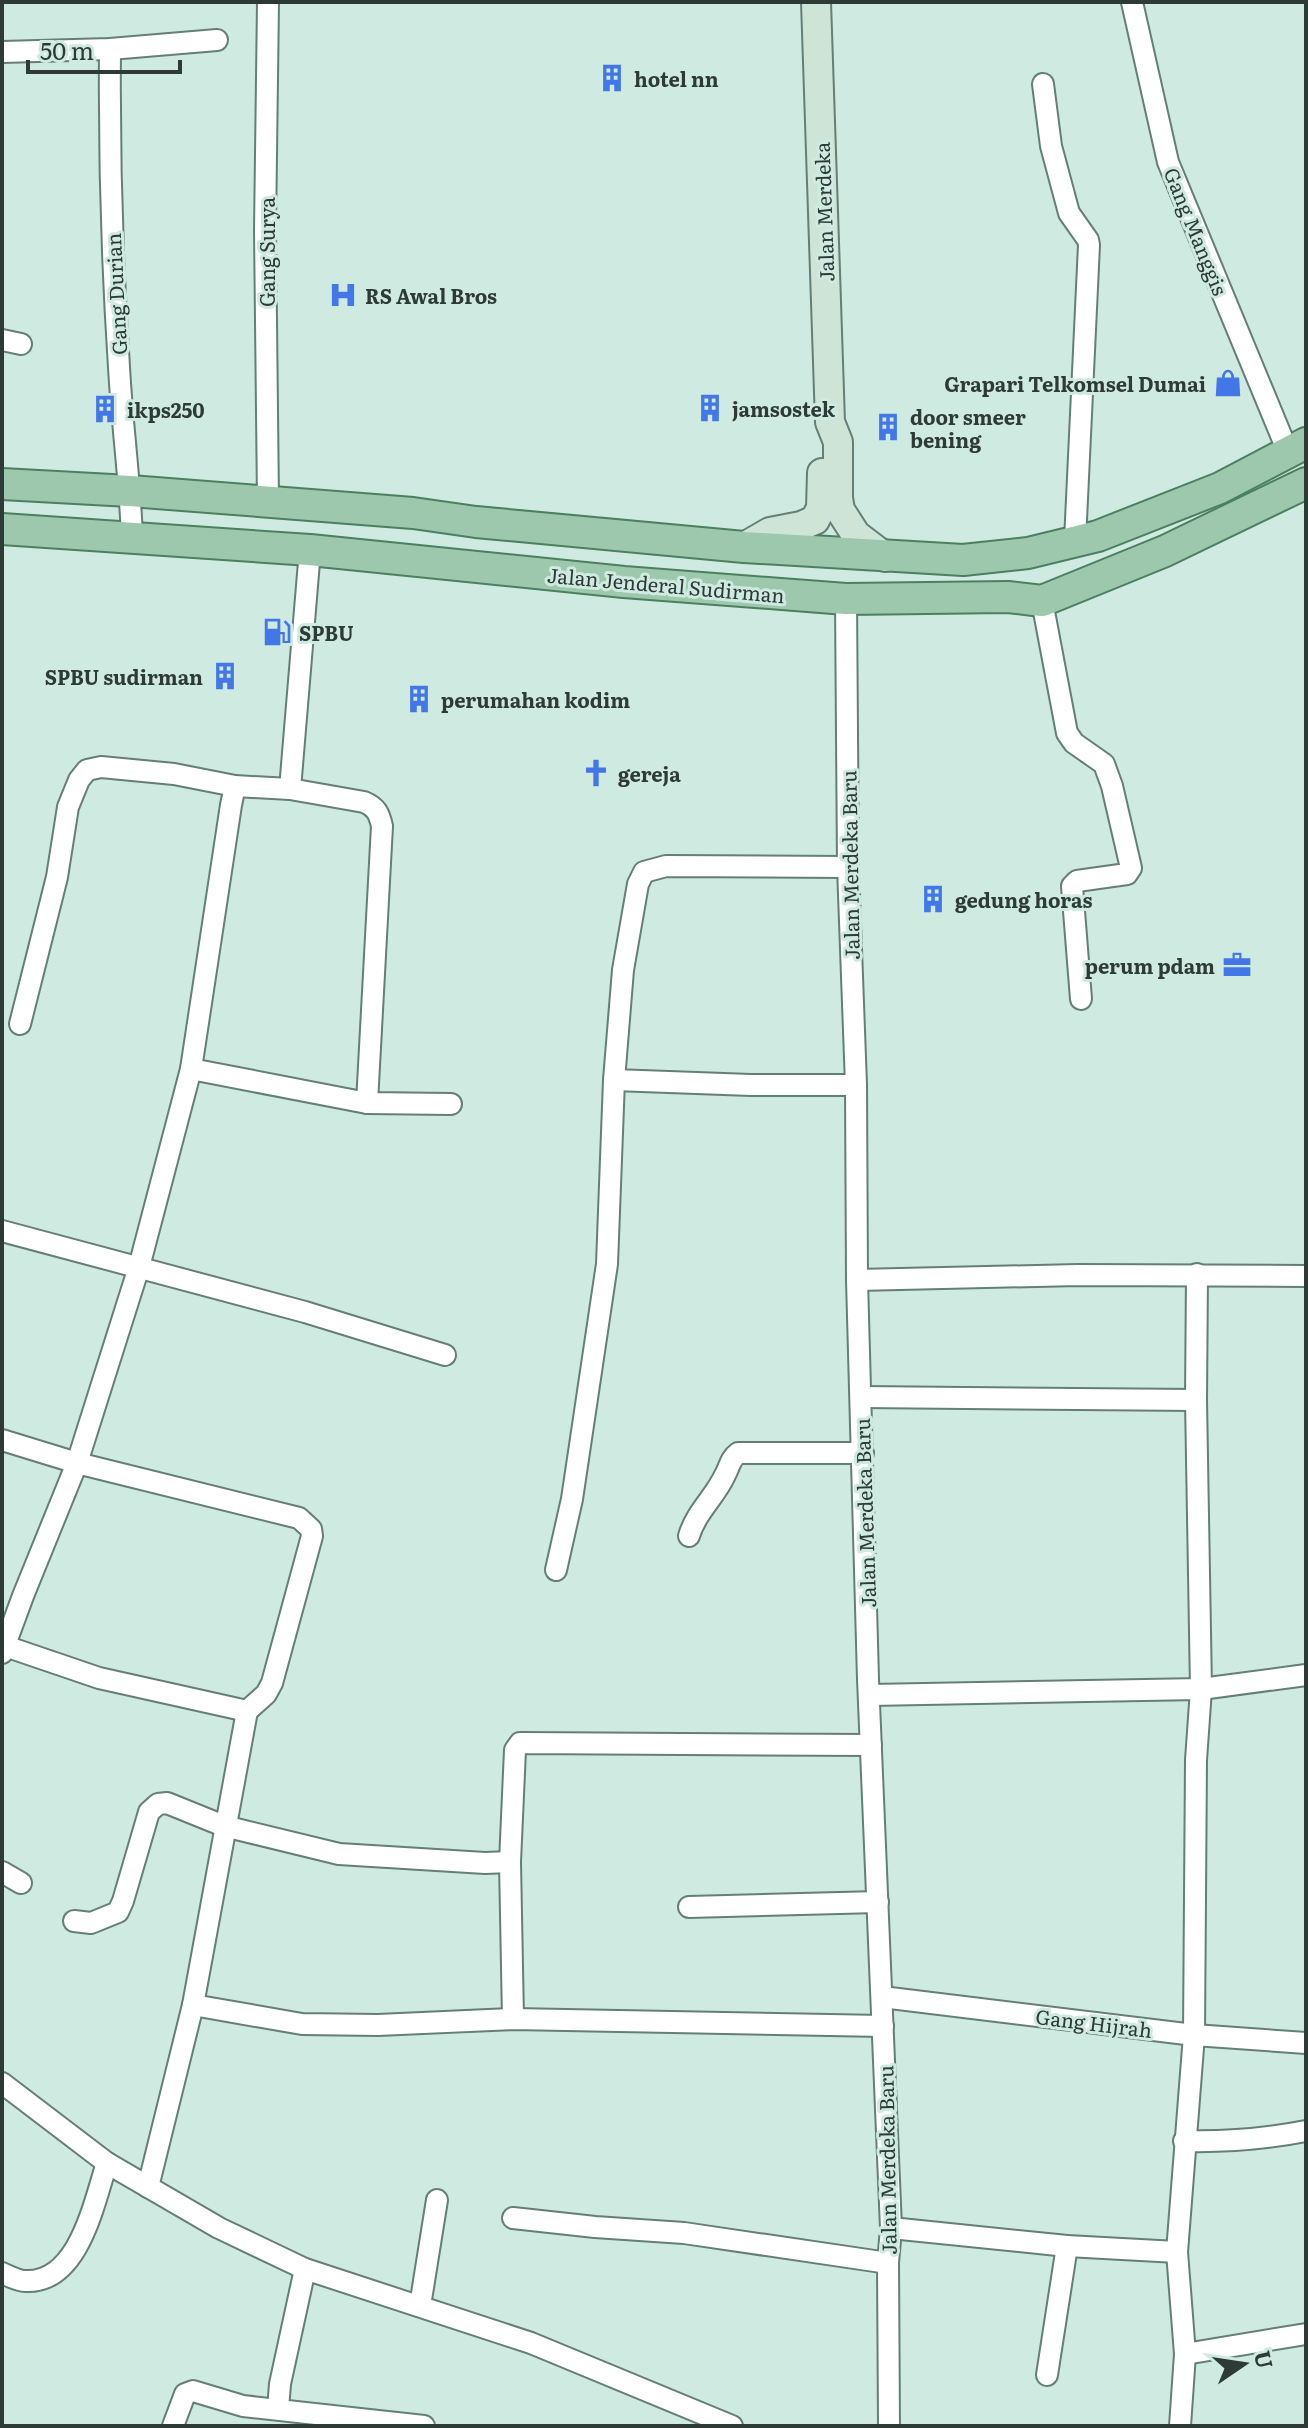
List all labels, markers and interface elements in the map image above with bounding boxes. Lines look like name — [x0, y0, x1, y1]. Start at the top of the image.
scale bar — [28, 24, 180, 74]
text: 50 m — [40, 32, 94, 67]
building icon: hotel nn — [597, 63, 627, 93]
place label: hotel nn — [634, 63, 719, 93]
street label: Jalan Merdeka — [806, 141, 840, 282]
street label: Gang Manggis — [1158, 163, 1236, 299]
street label: Gang Surya — [251, 197, 281, 307]
street label: Gang Durian — [97, 232, 133, 356]
hospital icon: RS Awal Bros — [328, 280, 358, 310]
place label: RS Awal Bros — [365, 280, 497, 310]
place label: Grapari Telkomsel Dumai — [944, 368, 1206, 398]
shop icon: Grapari Telkomsel Dumai — [1213, 368, 1243, 398]
building icon: jamsostek — [695, 393, 725, 423]
place label: jamsostek — [732, 393, 836, 423]
building icon: ikps250 — [90, 394, 120, 424]
place label: ikps250 — [127, 394, 205, 424]
place label: door smeer bening — [910, 401, 1026, 454]
building icon: door smeer bening — [873, 412, 903, 442]
street label: Jalan Jenderal Sudirman — [546, 559, 786, 609]
fuel station icon: SPBU — [262, 617, 292, 647]
place label: SPBU — [299, 617, 354, 647]
place label: SPBU sudirman — [45, 661, 203, 691]
building icon: SPBU sudirman — [210, 661, 240, 691]
building icon: perumahan kodim — [404, 684, 434, 714]
place label: perumahan kodim — [441, 684, 630, 714]
church icon: gereja — [581, 758, 611, 788]
place label: gereja — [618, 758, 681, 788]
street label: Jalan Merdeka Baru — [832, 770, 866, 960]
building icon: gedung horas — [918, 884, 948, 914]
place label: gedung horas — [955, 884, 1092, 914]
place label: perum pdam — [1085, 950, 1215, 980]
office icon: perum pdam — [1222, 950, 1252, 980]
street label: Jalan Merdeka Baru — [846, 1417, 882, 1608]
street label: Gang Hijrah — [1034, 2000, 1154, 2044]
street label: Jalan Merdeka Baru — [869, 2065, 903, 2255]
north arrow — [1204, 2324, 1284, 2404]
text: U — [1247, 2347, 1283, 2371]

